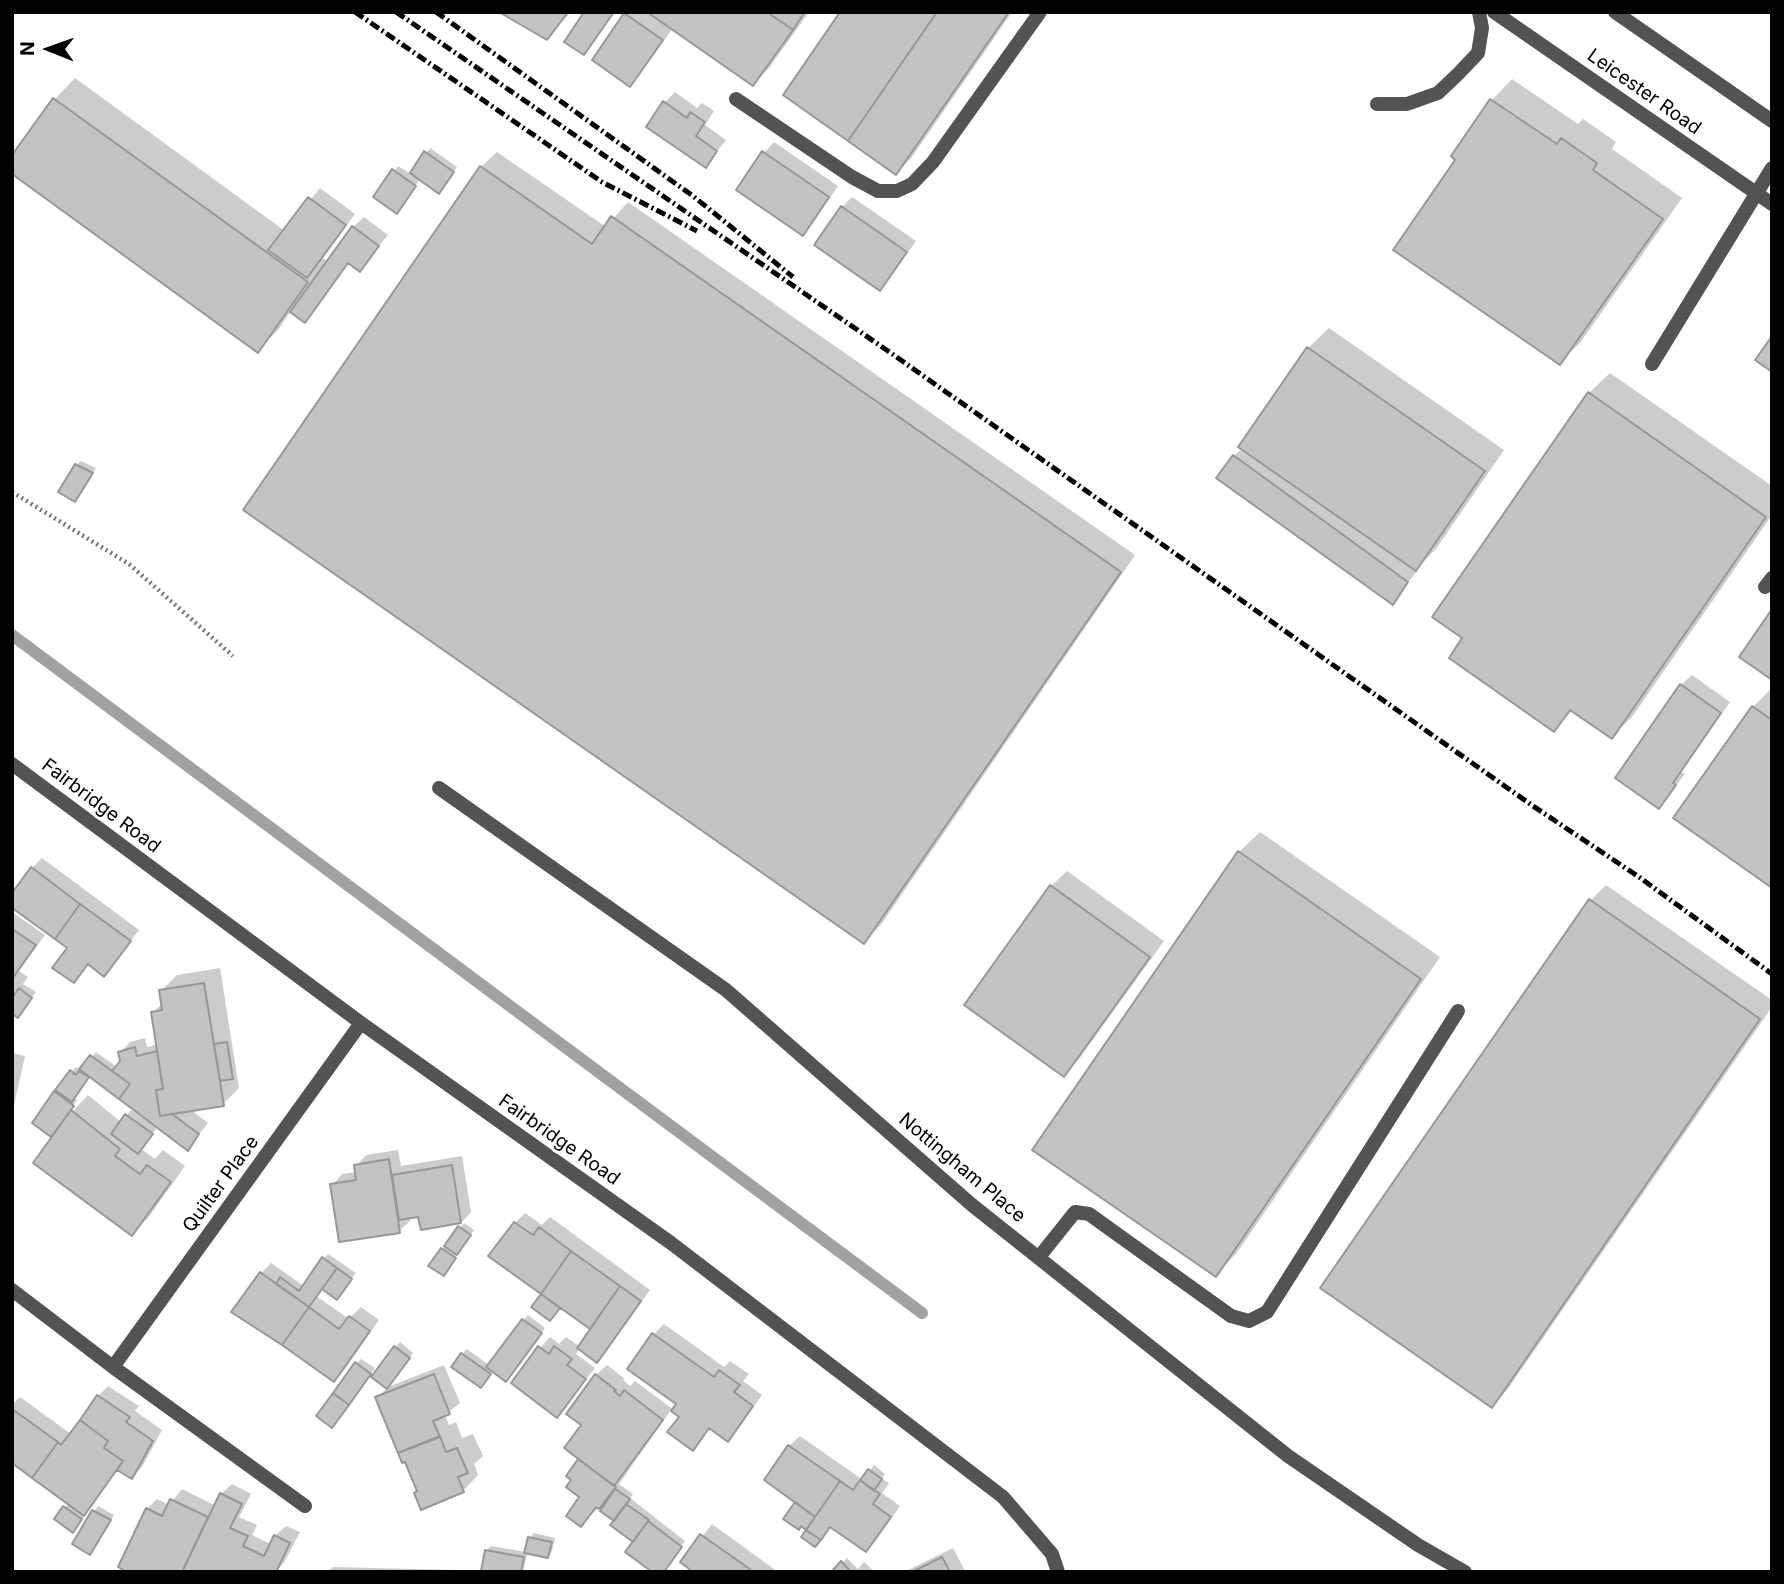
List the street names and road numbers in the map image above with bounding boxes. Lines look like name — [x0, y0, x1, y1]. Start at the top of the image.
street label: Leicester Road — [1583, 44, 1705, 140]
street label: Fairbridge Road — [37, 754, 165, 858]
street label: Fairbridge Road — [494, 1090, 624, 1190]
street label: Nottingham Place — [894, 1108, 1030, 1228]
street label: Quilter Place — [178, 1131, 264, 1237]

